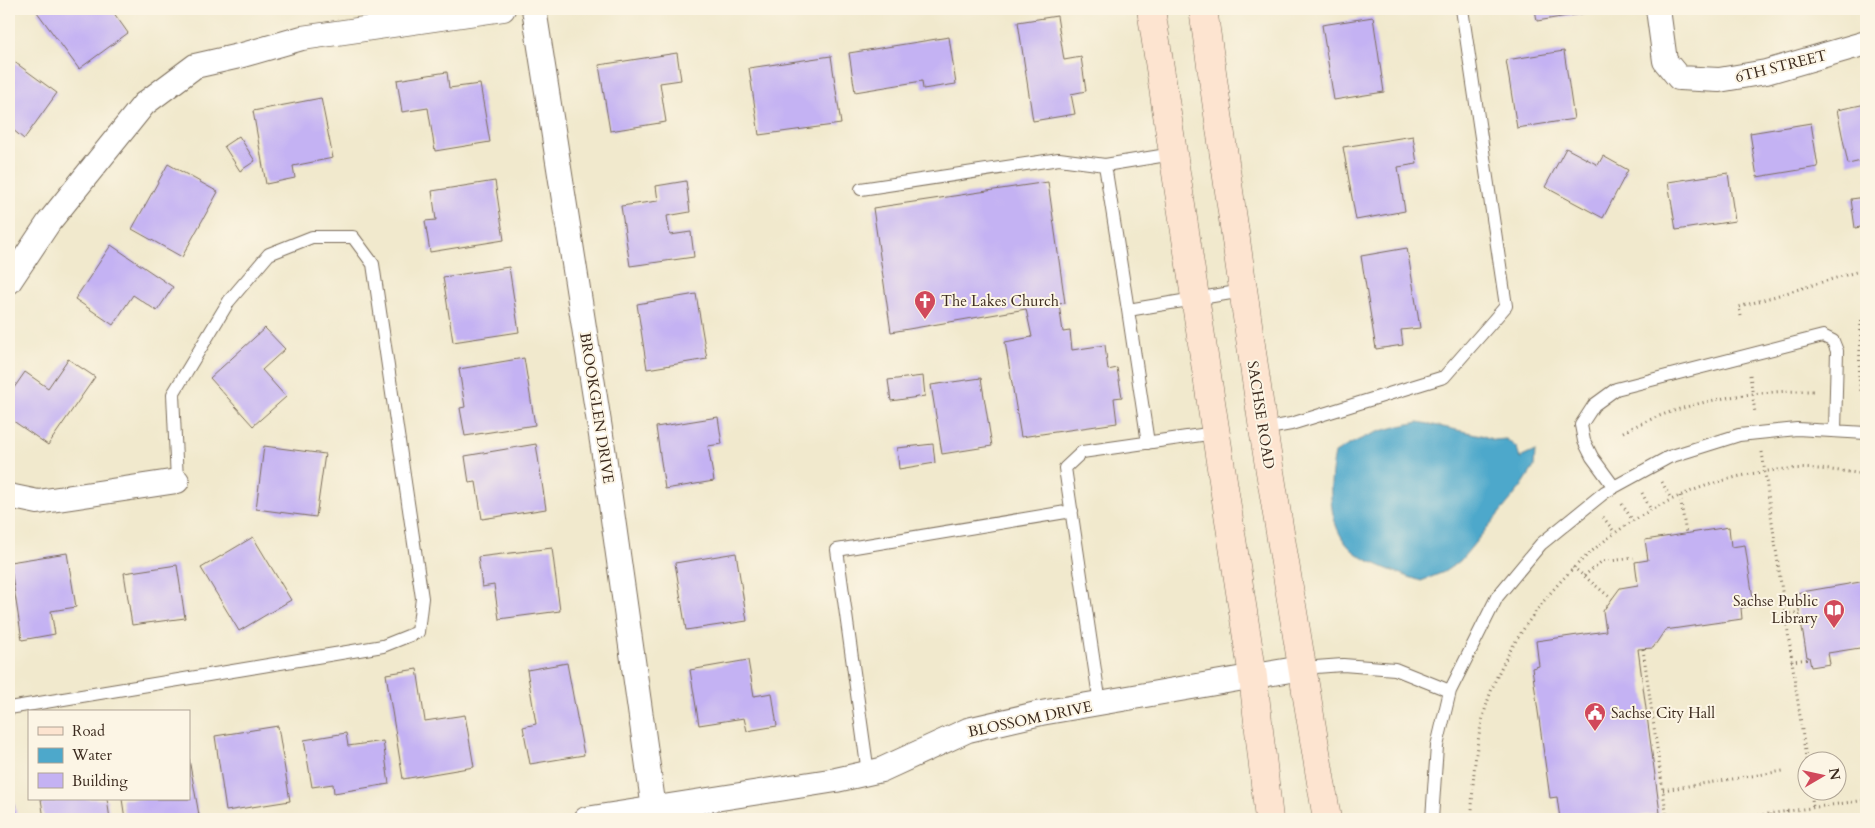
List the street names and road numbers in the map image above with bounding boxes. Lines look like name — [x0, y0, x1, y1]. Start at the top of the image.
street label: 6TH STREET — [1733, 45, 1829, 87]
street label: BROOKGLEN DRIVE — [575, 331, 619, 485]
street label: SACHSE ROAD — [1243, 359, 1279, 471]
street label: BLOSSOM DRIVE — [966, 696, 1094, 742]

